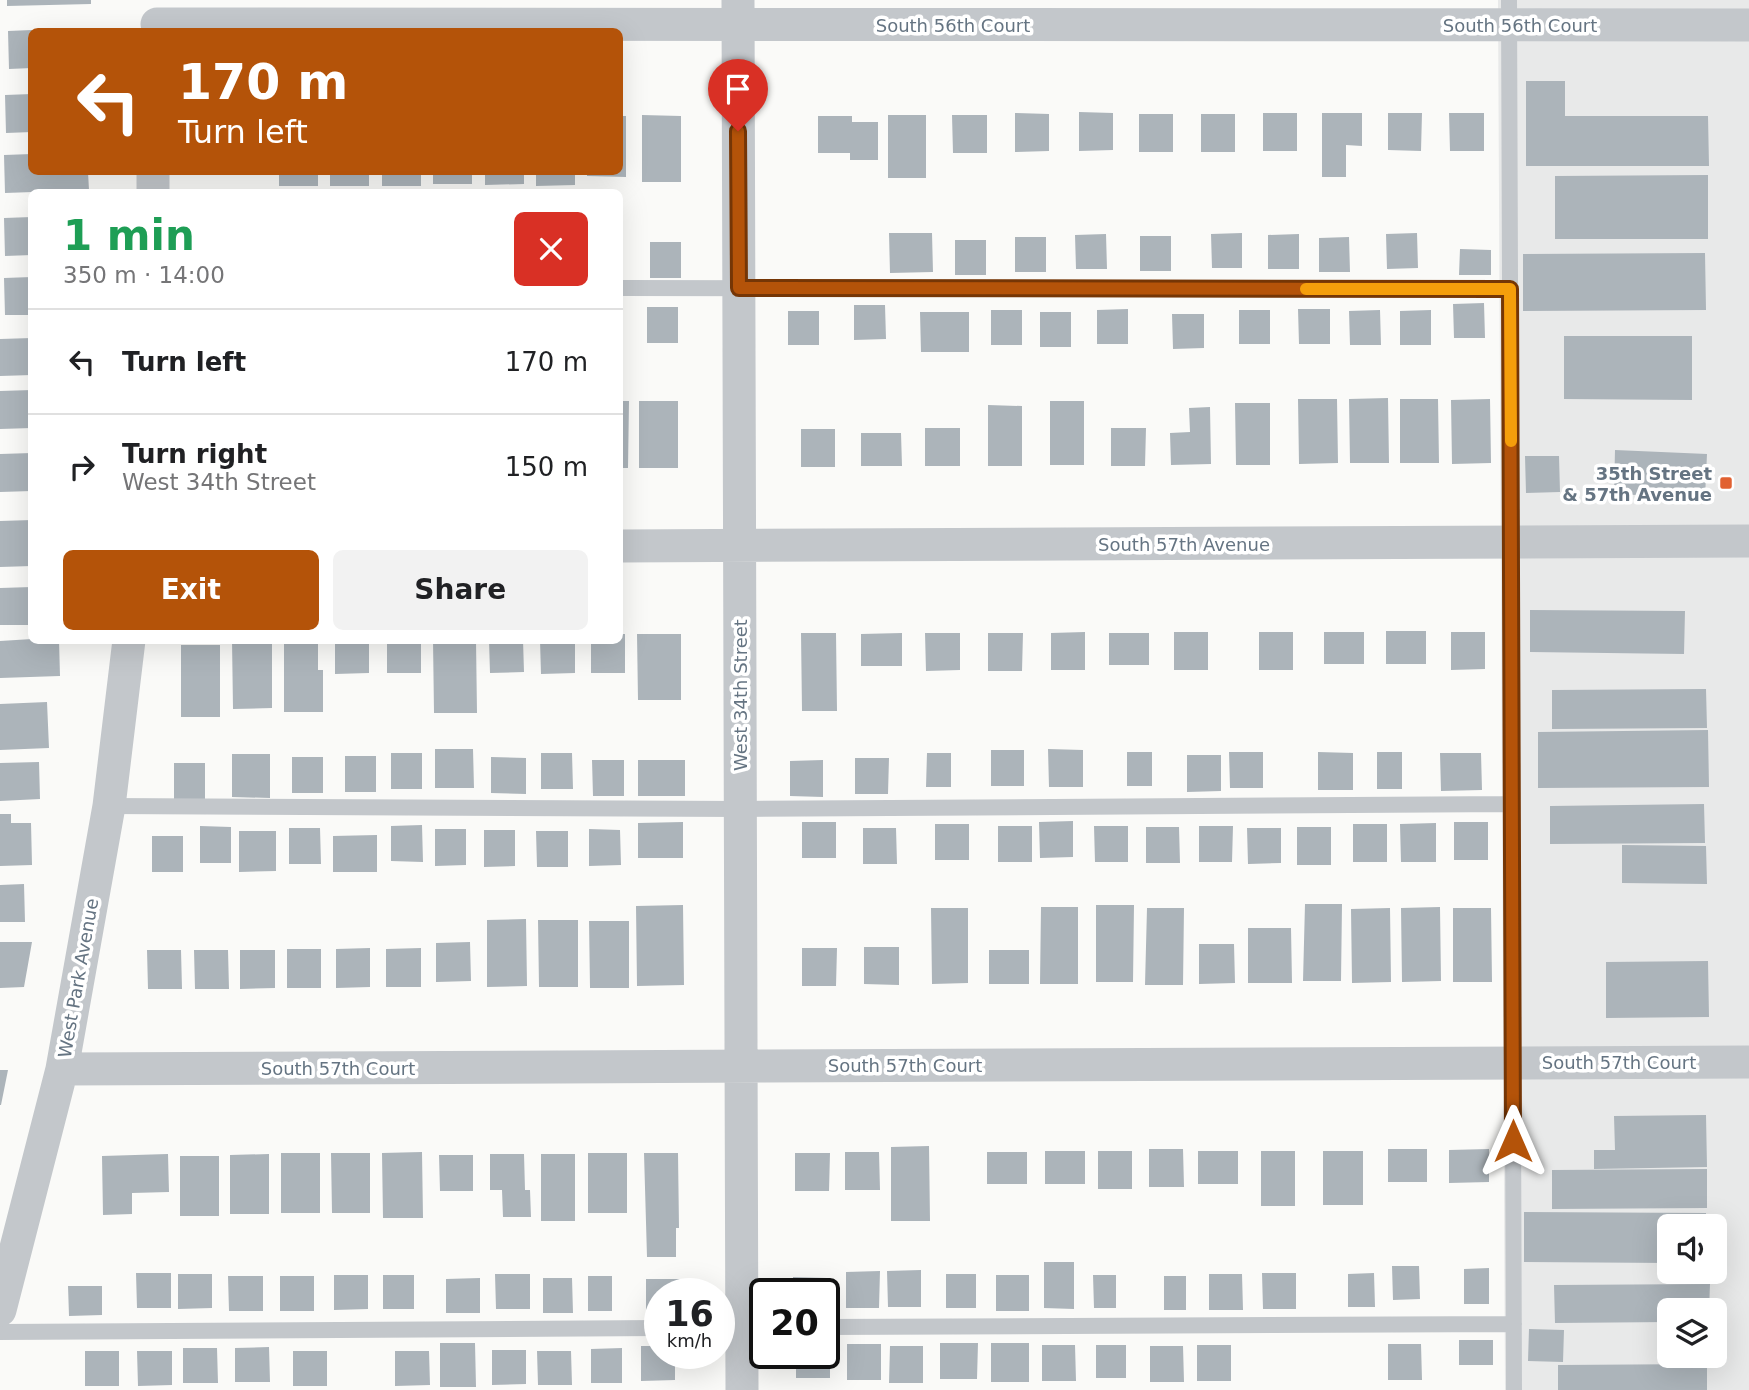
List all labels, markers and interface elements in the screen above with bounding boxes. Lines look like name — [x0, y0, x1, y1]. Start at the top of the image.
street label: South 56th Court — [876, 15, 1030, 36]
street label: South 56th Court — [1443, 15, 1597, 36]
text: 170 m — [178, 54, 348, 111]
icon: left — [63, 56, 154, 147]
pin — [708, 59, 768, 131]
icon: arrive — [719, 70, 757, 108]
text: Turn left — [178, 113, 308, 151]
text: 1 min — [63, 211, 195, 260]
button: close — [514, 212, 588, 286]
text: 350 m · 14:00 — [63, 262, 225, 288]
icon: left — [63, 343, 101, 381]
text: Turn left — [122, 347, 246, 377]
text: 170 m — [505, 347, 588, 377]
text: Turn right — [122, 439, 267, 469]
icon: right — [63, 448, 101, 486]
text: 150 m — [505, 452, 588, 482]
place label: 35th Street & 57th Avenue — [1562, 463, 1712, 505]
text: West 34th Street — [122, 469, 316, 495]
marker: 35th Street & 57th Avenue — [1718, 475, 1734, 491]
street label: South 57th Avenue — [1098, 534, 1270, 555]
button: Exit — [63, 550, 319, 630]
button: Share — [333, 550, 588, 630]
street label: West 34th Street — [730, 619, 751, 771]
street label: West Park Avenue — [54, 897, 102, 1059]
street label: South 57th Court — [1542, 1052, 1696, 1073]
street label: South 57th Court — [828, 1055, 982, 1076]
street label: South 57th Court — [261, 1058, 415, 1079]
position arrow — [1476, 1104, 1550, 1178]
map controls — [1657, 1214, 1727, 1368]
button: sound — [1657, 1214, 1727, 1284]
speed limit sign: 20 — [749, 1278, 840, 1369]
text: 16 — [665, 1294, 714, 1334]
button: layers — [1657, 1298, 1727, 1368]
text: km/h — [667, 1330, 712, 1351]

